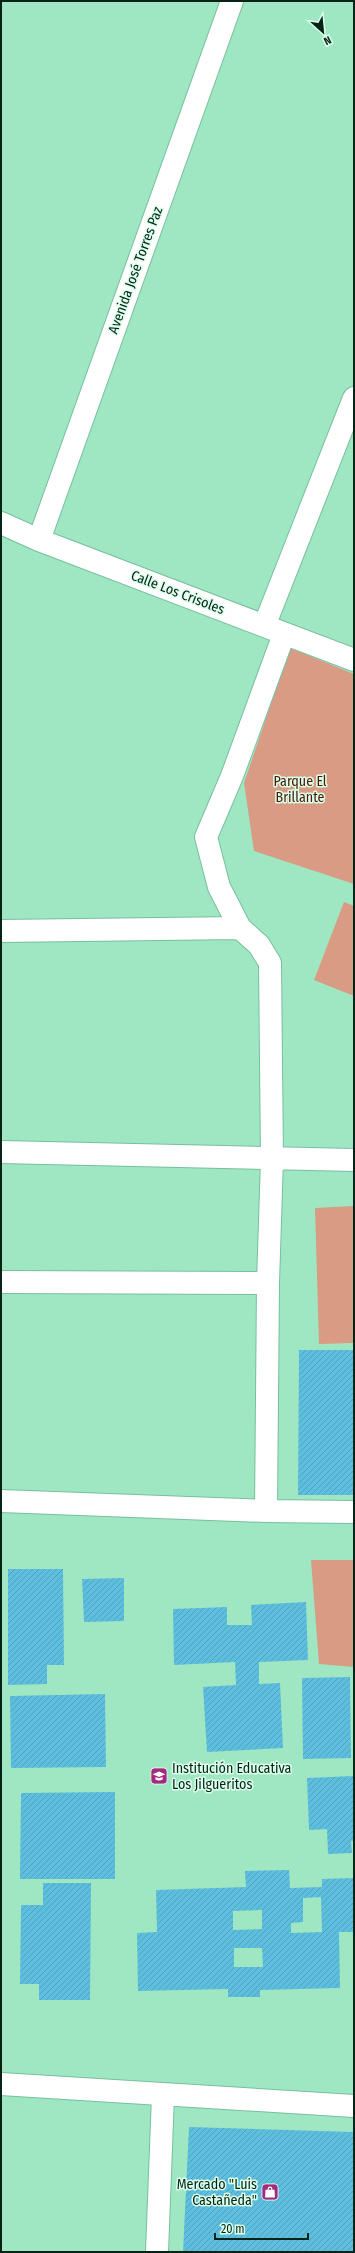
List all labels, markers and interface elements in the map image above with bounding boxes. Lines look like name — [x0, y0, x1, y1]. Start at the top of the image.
north arrow — [303, 12, 343, 52]
text: N — [321, 33, 333, 48]
street label: Avenida José Torres Paz — [105, 204, 167, 336]
street label: Calle Los Crisoles — [129, 567, 227, 618]
park label: Parque El Brillante — [273, 773, 327, 806]
place label: Institución Educativa Los Jilgueritos — [172, 1760, 292, 1793]
school or university icon: Institución Educativa Los Jilgueritos — [149, 1766, 169, 1786]
place label: Mercado "Luis Castañeda" — [177, 2176, 257, 2209]
shop icon: Mercado "Luis Castañeda" — [260, 2182, 280, 2202]
scale bar — [215, 2215, 308, 2241]
text: 20 m — [221, 2222, 245, 2236]

